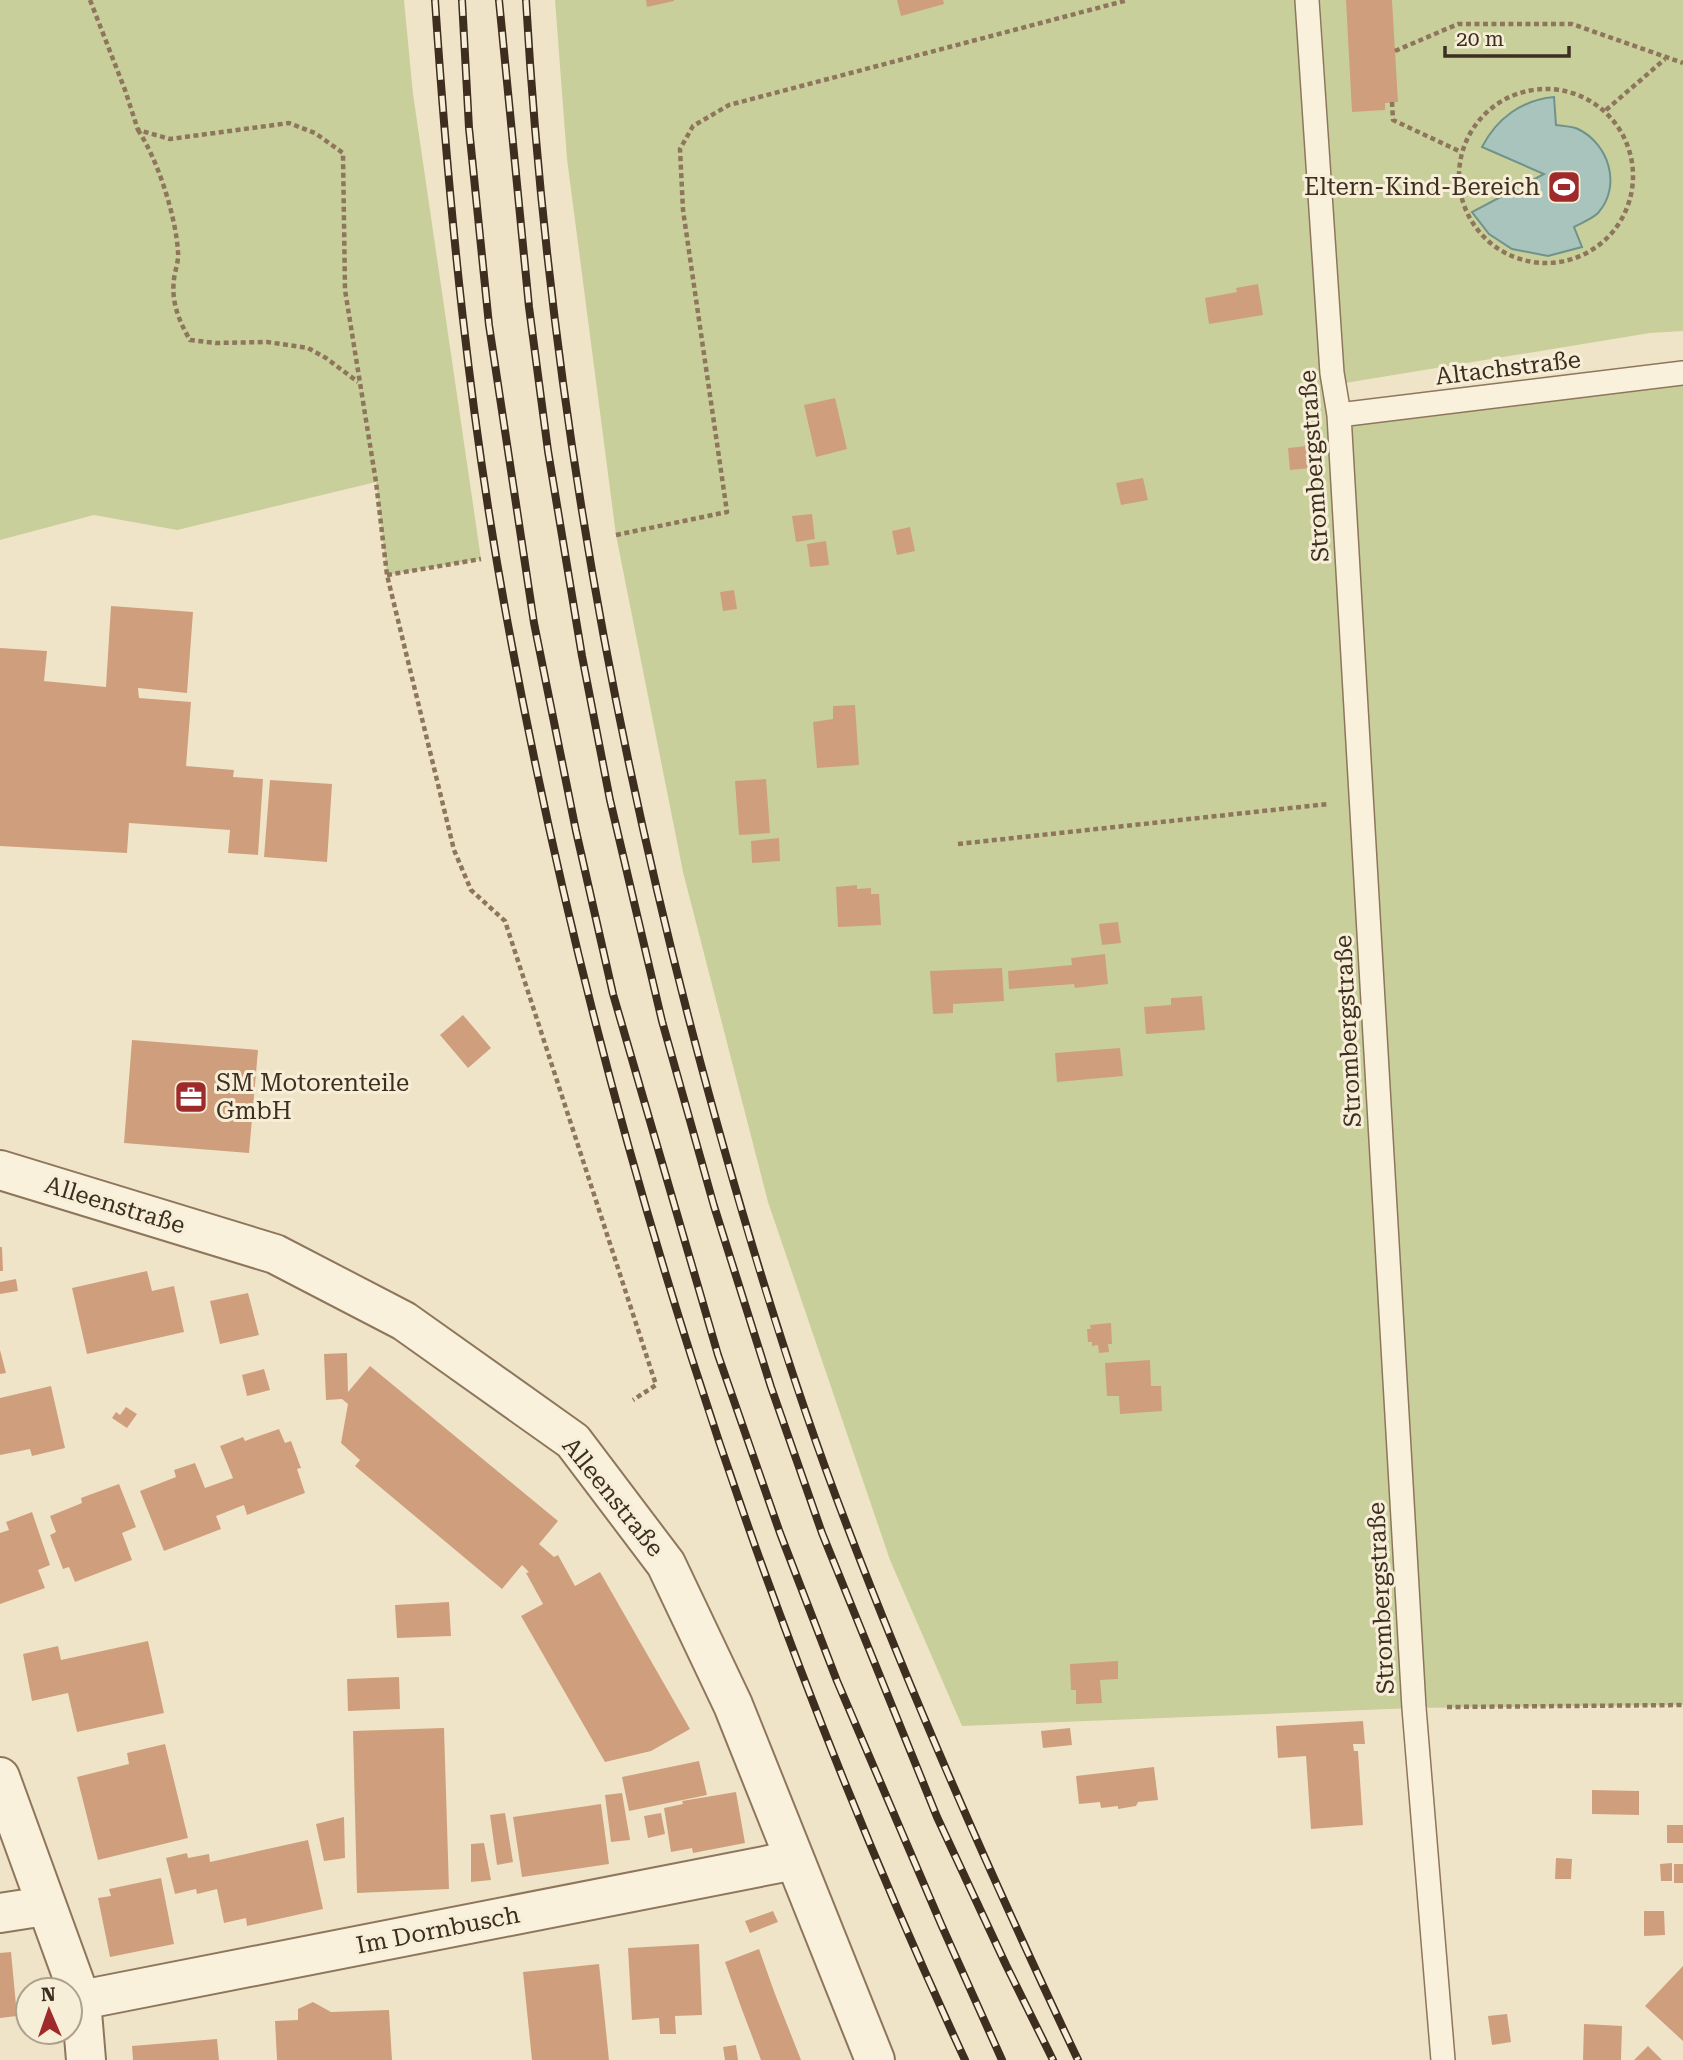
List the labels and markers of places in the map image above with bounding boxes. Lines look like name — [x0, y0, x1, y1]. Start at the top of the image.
sports icon: Eltern-Kind-Bereich — [1545, 168, 1583, 206]
place label: Eltern-Kind-Bereich — [1304, 173, 1540, 201]
place label: SM Motorenteile GmbH — [216, 1069, 409, 1125]
office icon: SM Motorenteile GmbH — [172, 1078, 210, 1116]

